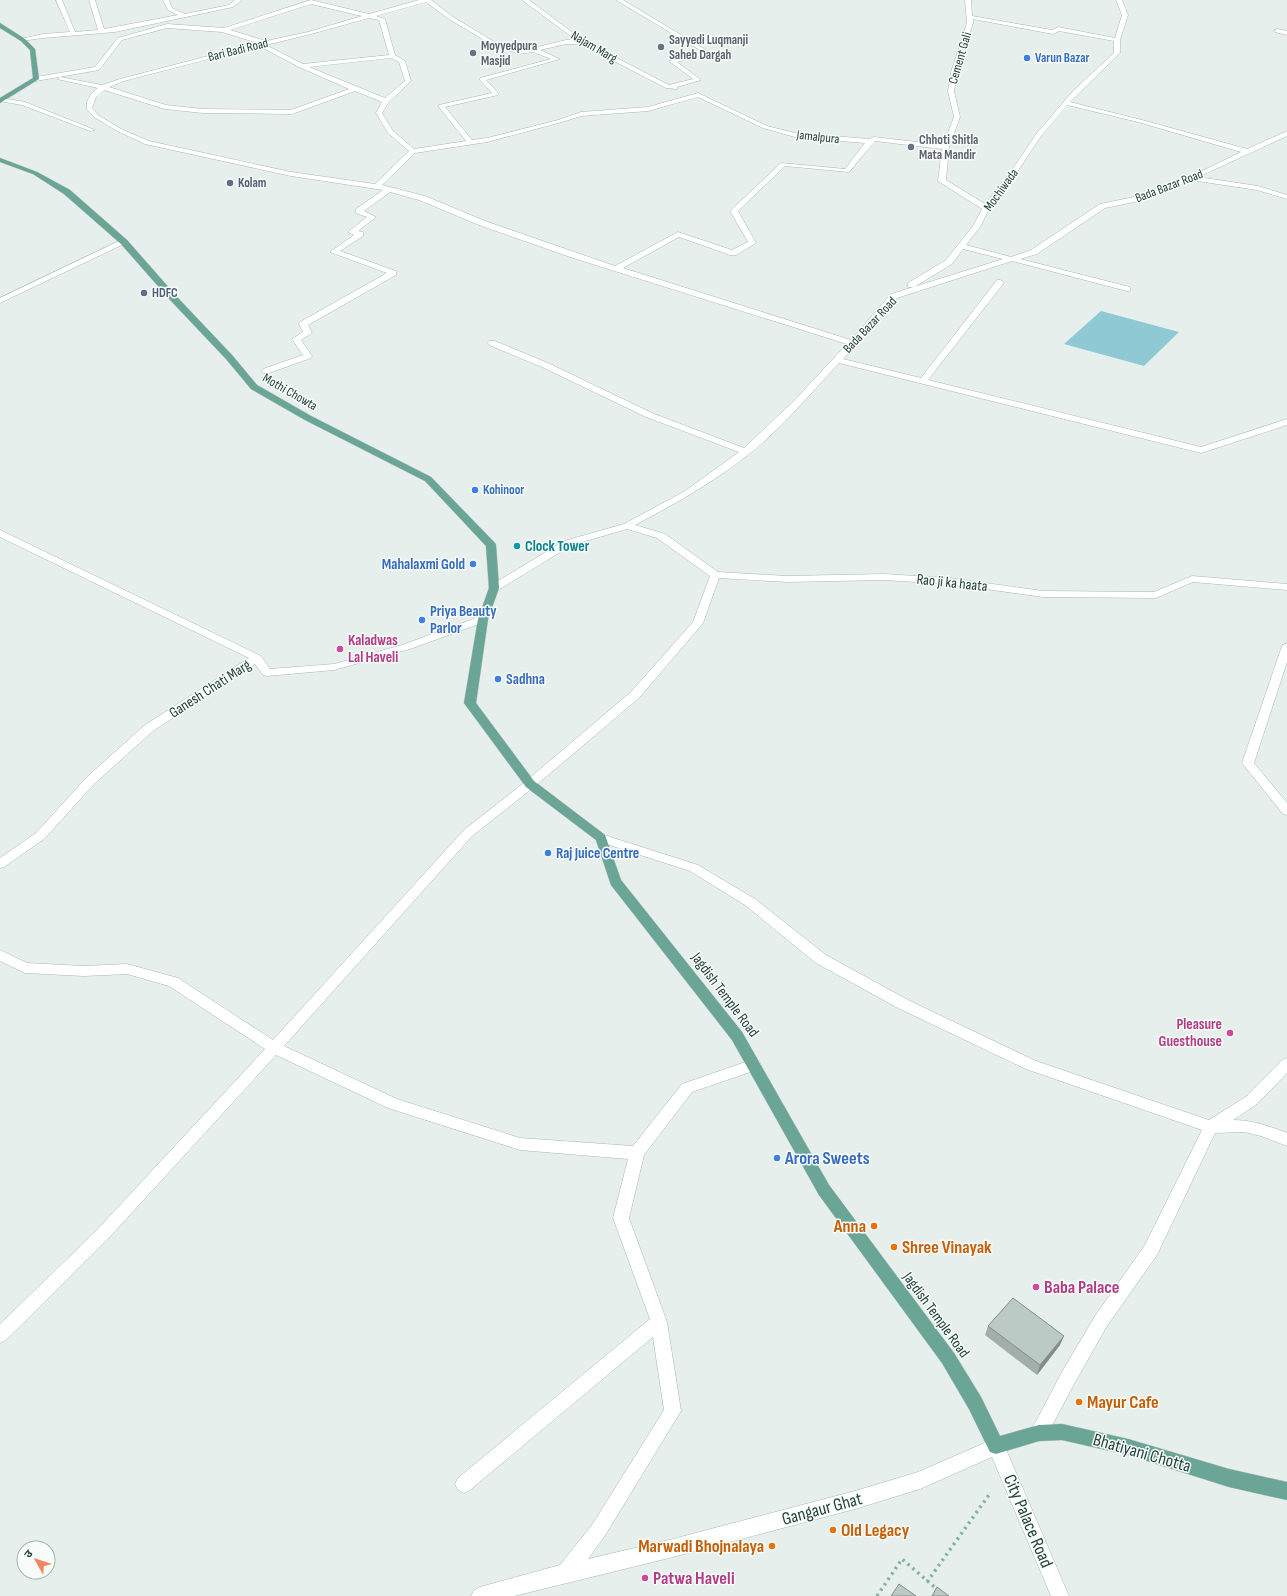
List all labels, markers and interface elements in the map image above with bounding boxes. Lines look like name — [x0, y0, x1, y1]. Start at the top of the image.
street label: Najam Marg — [568, 27, 620, 67]
street label: Cement Gali — [945, 30, 975, 86]
place label: Sayyedi Luqmanji Saheb Dargah — [669, 32, 748, 63]
street label: Bari Badi Road — [206, 35, 270, 65]
place label: Moyyedpura Masjid — [481, 38, 537, 69]
marker: Sayyedi Luqmanji Saheb Dargah — [656, 42, 666, 52]
marker: Moyyedpura Masjid — [468, 48, 478, 58]
place label: Varun Bazar — [1035, 50, 1090, 66]
marker: Varun Bazar — [1022, 53, 1032, 63]
street label: Jamalpura — [795, 127, 840, 147]
place label: Chhoti Shitla Mata Mandir — [919, 132, 978, 163]
marker: Chhoti Shitla Mata Mandir — [906, 142, 916, 152]
street label: Mochiwada — [980, 166, 1022, 214]
street label: Bada Bazar Road — [1133, 166, 1205, 206]
place label: Kolam — [238, 175, 267, 191]
marker: Kolam — [225, 178, 235, 188]
place label: HDFC — [152, 285, 178, 301]
marker: HDFC — [139, 288, 149, 298]
street label: Bada Bazar Road — [840, 293, 900, 357]
street label: Mothi Chowta — [260, 370, 320, 414]
place label: Kohinoor — [483, 482, 524, 498]
marker: Kohinoor — [470, 485, 480, 495]
place label: Clock Tower — [525, 537, 590, 556]
marker: Clock Tower — [512, 541, 522, 551]
place label: Mahalaxmi Gold — [382, 555, 465, 574]
marker: Mahalaxmi Gold — [468, 559, 478, 569]
street label: Rao ji ka haata — [916, 570, 989, 596]
place label: Priya Beauty Parlor — [430, 602, 497, 638]
marker: Priya Beauty Parlor — [417, 615, 427, 625]
place label: Kaladwas Lal Haveli — [348, 631, 398, 667]
marker: Kaladwas Lal Haveli — [335, 644, 345, 654]
street label: Ganesh Chati Marg — [166, 656, 254, 722]
place label: Sadhna — [506, 670, 545, 689]
marker: Sadhna — [493, 674, 503, 684]
place label: Raj Juice Centre — [556, 844, 639, 863]
marker: Raj Juice Centre — [543, 848, 553, 858]
street label: Jagdish Temple Road — [686, 948, 763, 1041]
place label: Pleasure Guesthouse — [1159, 1015, 1222, 1051]
marker: Pleasure Guesthouse — [1225, 1028, 1235, 1038]
place label: Arora Sweets — [784, 1148, 870, 1169]
marker: Arora Sweets — [772, 1153, 782, 1163]
place label: Anna — [833, 1216, 866, 1237]
marker: Anna — [869, 1221, 879, 1231]
place label: Shree Vinayak — [902, 1237, 992, 1258]
marker: Shree Vinayak — [889, 1242, 899, 1252]
street label: Jagdish Temple Road — [898, 1268, 973, 1362]
place label: Baba Palace — [1044, 1277, 1120, 1298]
marker: Baba Palace — [1031, 1282, 1041, 1292]
place label: Mayur Cafe — [1087, 1392, 1159, 1413]
marker: Mayur Cafe — [1074, 1397, 1084, 1407]
street label: Bhatiyani Chotta — [1091, 1429, 1193, 1477]
street label: City Palace Road — [999, 1471, 1057, 1571]
street label: Gangaur Ghat — [780, 1488, 865, 1530]
place label: Old Legacy — [841, 1520, 910, 1541]
marker: Old Legacy — [828, 1525, 838, 1535]
place label: Marwadi Bhojnalaya — [638, 1536, 764, 1557]
north arrow — [16, 1540, 56, 1580]
marker: Marwadi Bhojnalaya — [767, 1541, 777, 1551]
text: उ — [22, 1547, 36, 1561]
place label: Patwa Haveli — [653, 1568, 735, 1589]
marker: Patwa Haveli — [640, 1573, 650, 1583]

